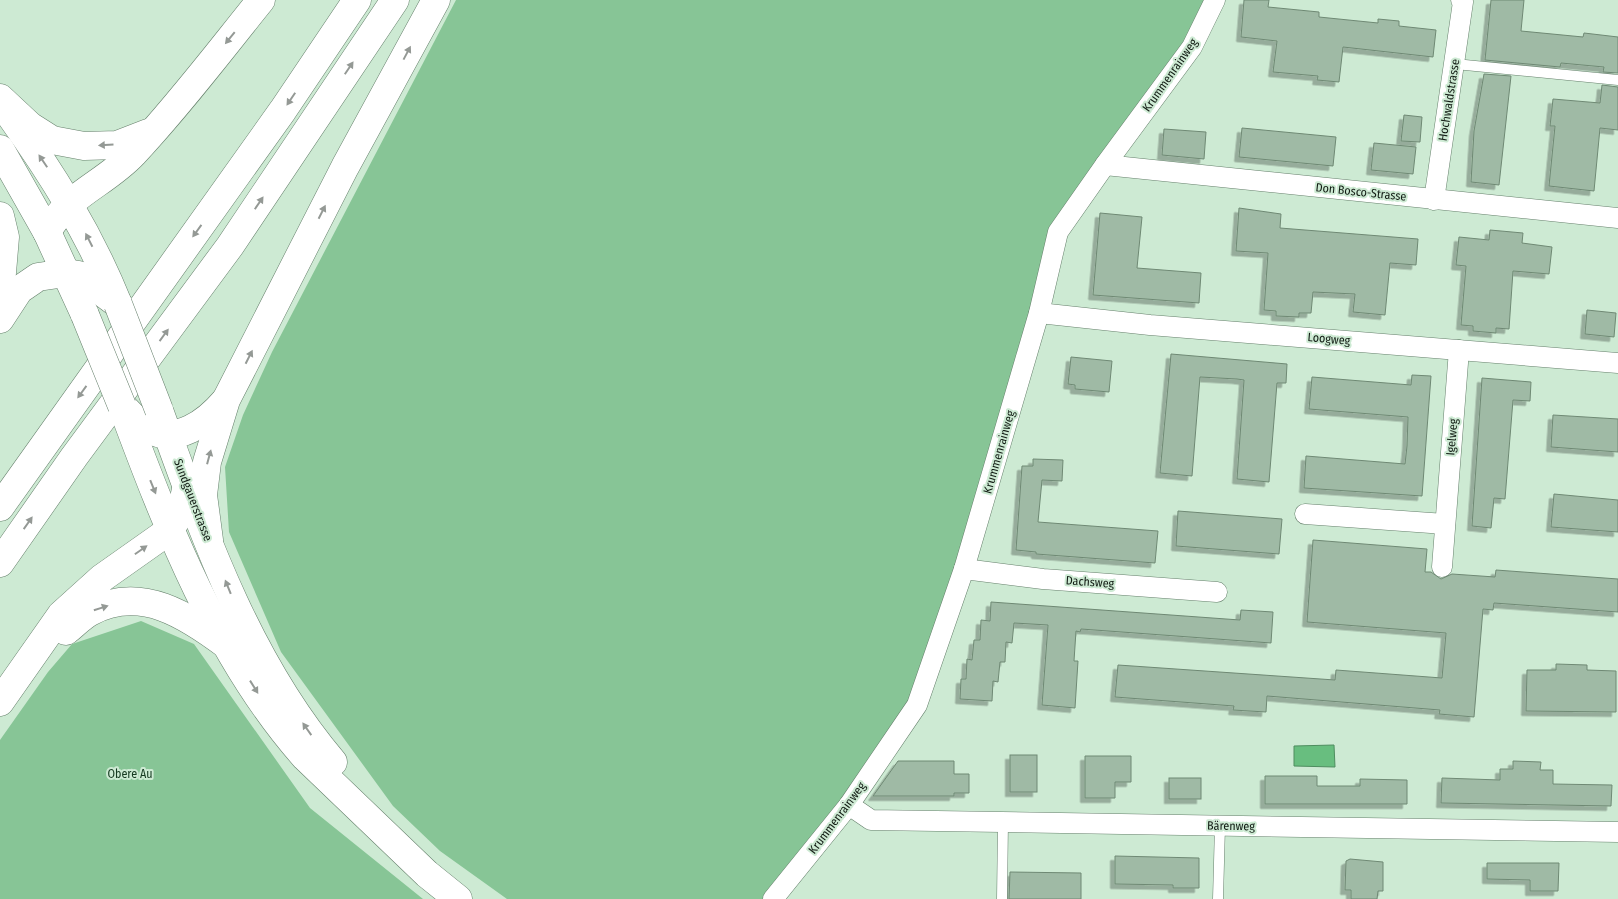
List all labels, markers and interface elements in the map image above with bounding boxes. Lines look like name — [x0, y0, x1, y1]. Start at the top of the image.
one-way arrow — [225, 31, 236, 44]
street label: Krummenrainweg — [1140, 35, 1201, 114]
one-way arrow — [403, 46, 411, 61]
street label: Hochwaldstrasse — [1436, 58, 1462, 142]
one-way arrow — [345, 62, 354, 75]
one-way arrow — [286, 92, 296, 105]
one-way arrow — [97, 142, 113, 150]
one-way arrow — [38, 154, 48, 168]
street label: Don Bosco-Strasse — [1315, 180, 1407, 204]
one-way arrow — [254, 196, 264, 210]
one-way arrow — [318, 205, 326, 219]
one-way arrow — [192, 224, 202, 238]
one-way arrow — [85, 233, 93, 248]
one-way arrow — [159, 328, 169, 342]
street label: Loogweg — [1307, 330, 1351, 348]
one-way arrow — [245, 350, 253, 364]
one-way arrow — [77, 385, 87, 399]
street label: Krummenrainweg — [980, 408, 1018, 495]
street label: Igelweg — [1443, 418, 1461, 456]
one-way arrow — [205, 449, 213, 465]
street label: Sundgauerstrasse — [171, 457, 215, 543]
one-way arrow — [149, 480, 157, 495]
one-way arrow — [23, 517, 33, 530]
one-way arrow — [134, 545, 148, 555]
street label: Dachsweg — [1065, 573, 1115, 591]
one-way arrow — [224, 580, 232, 594]
one-way arrow — [94, 604, 109, 612]
one-way arrow — [249, 681, 258, 694]
one-way arrow — [301, 723, 312, 736]
park label: Obere Au — [107, 767, 153, 781]
street label: Krummenrainweg — [806, 779, 869, 857]
street label: Bärenweg — [1207, 819, 1255, 833]

